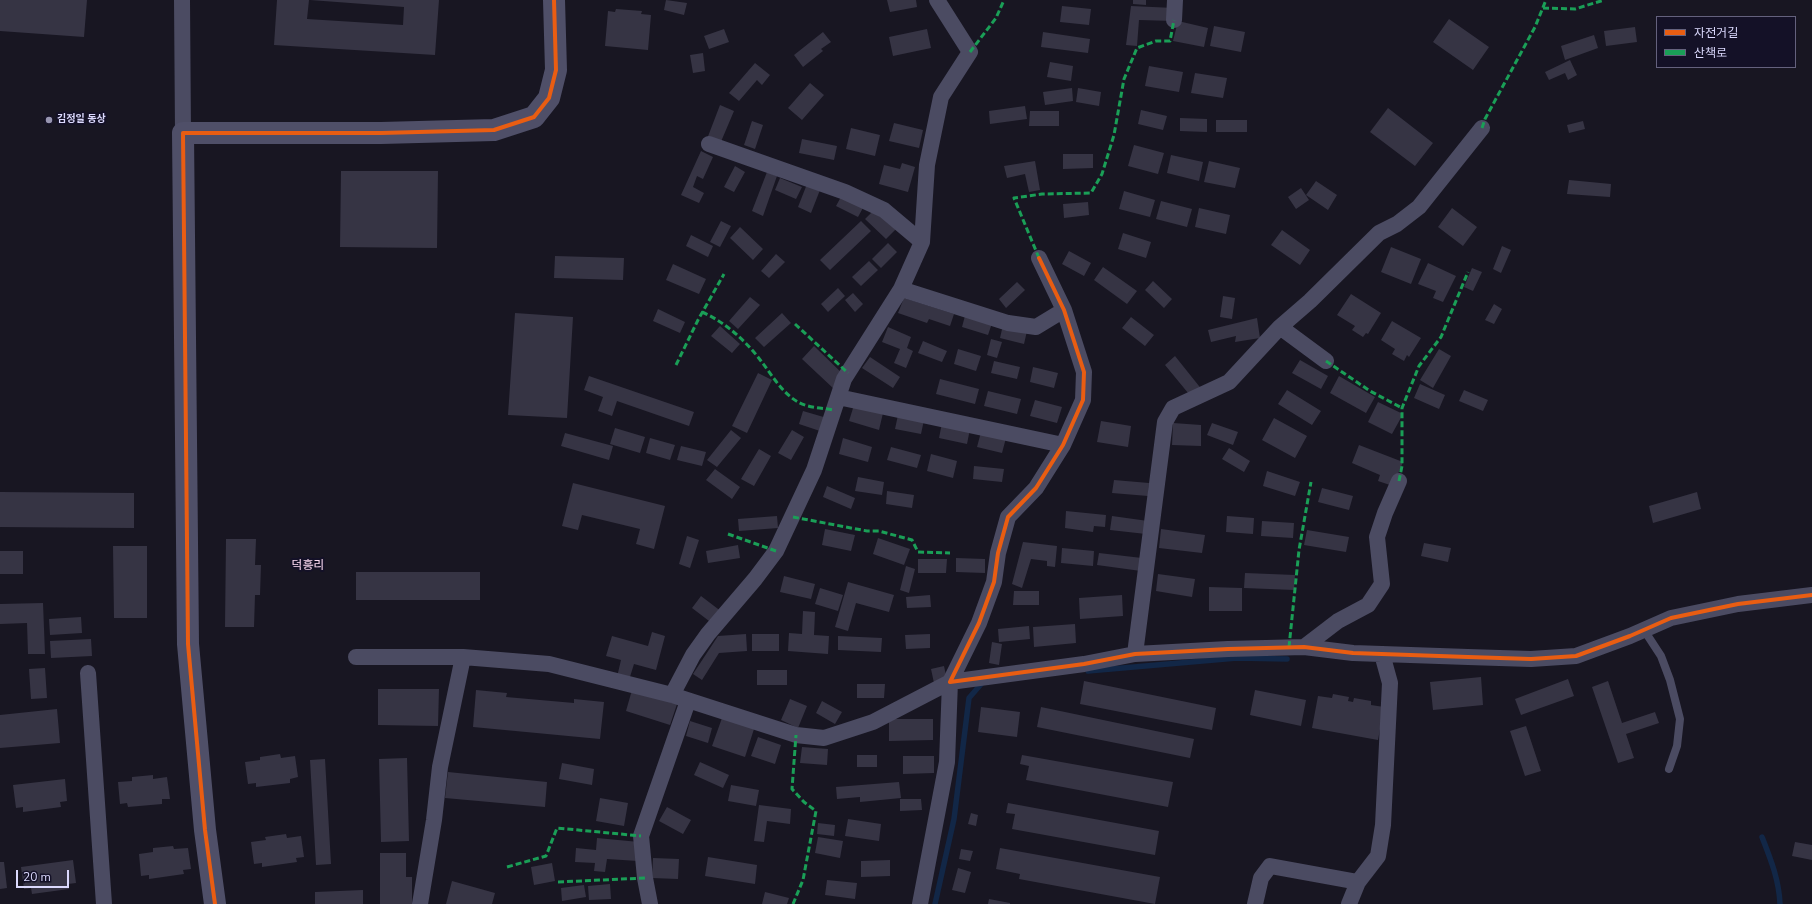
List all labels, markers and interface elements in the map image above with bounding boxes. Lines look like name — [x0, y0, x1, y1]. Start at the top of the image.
legend — [1656, 16, 1796, 68]
text: 자전거길 — [1694, 25, 1738, 41]
text: 산책로 — [1694, 45, 1727, 61]
place label: 김정일 동상 — [57, 114, 106, 126]
marker: 김정일 동상 — [44, 115, 54, 125]
district label: 덕흥리 — [291, 559, 325, 573]
scale bar — [18, 862, 71, 888]
text: 20 m — [23, 869, 51, 885]

